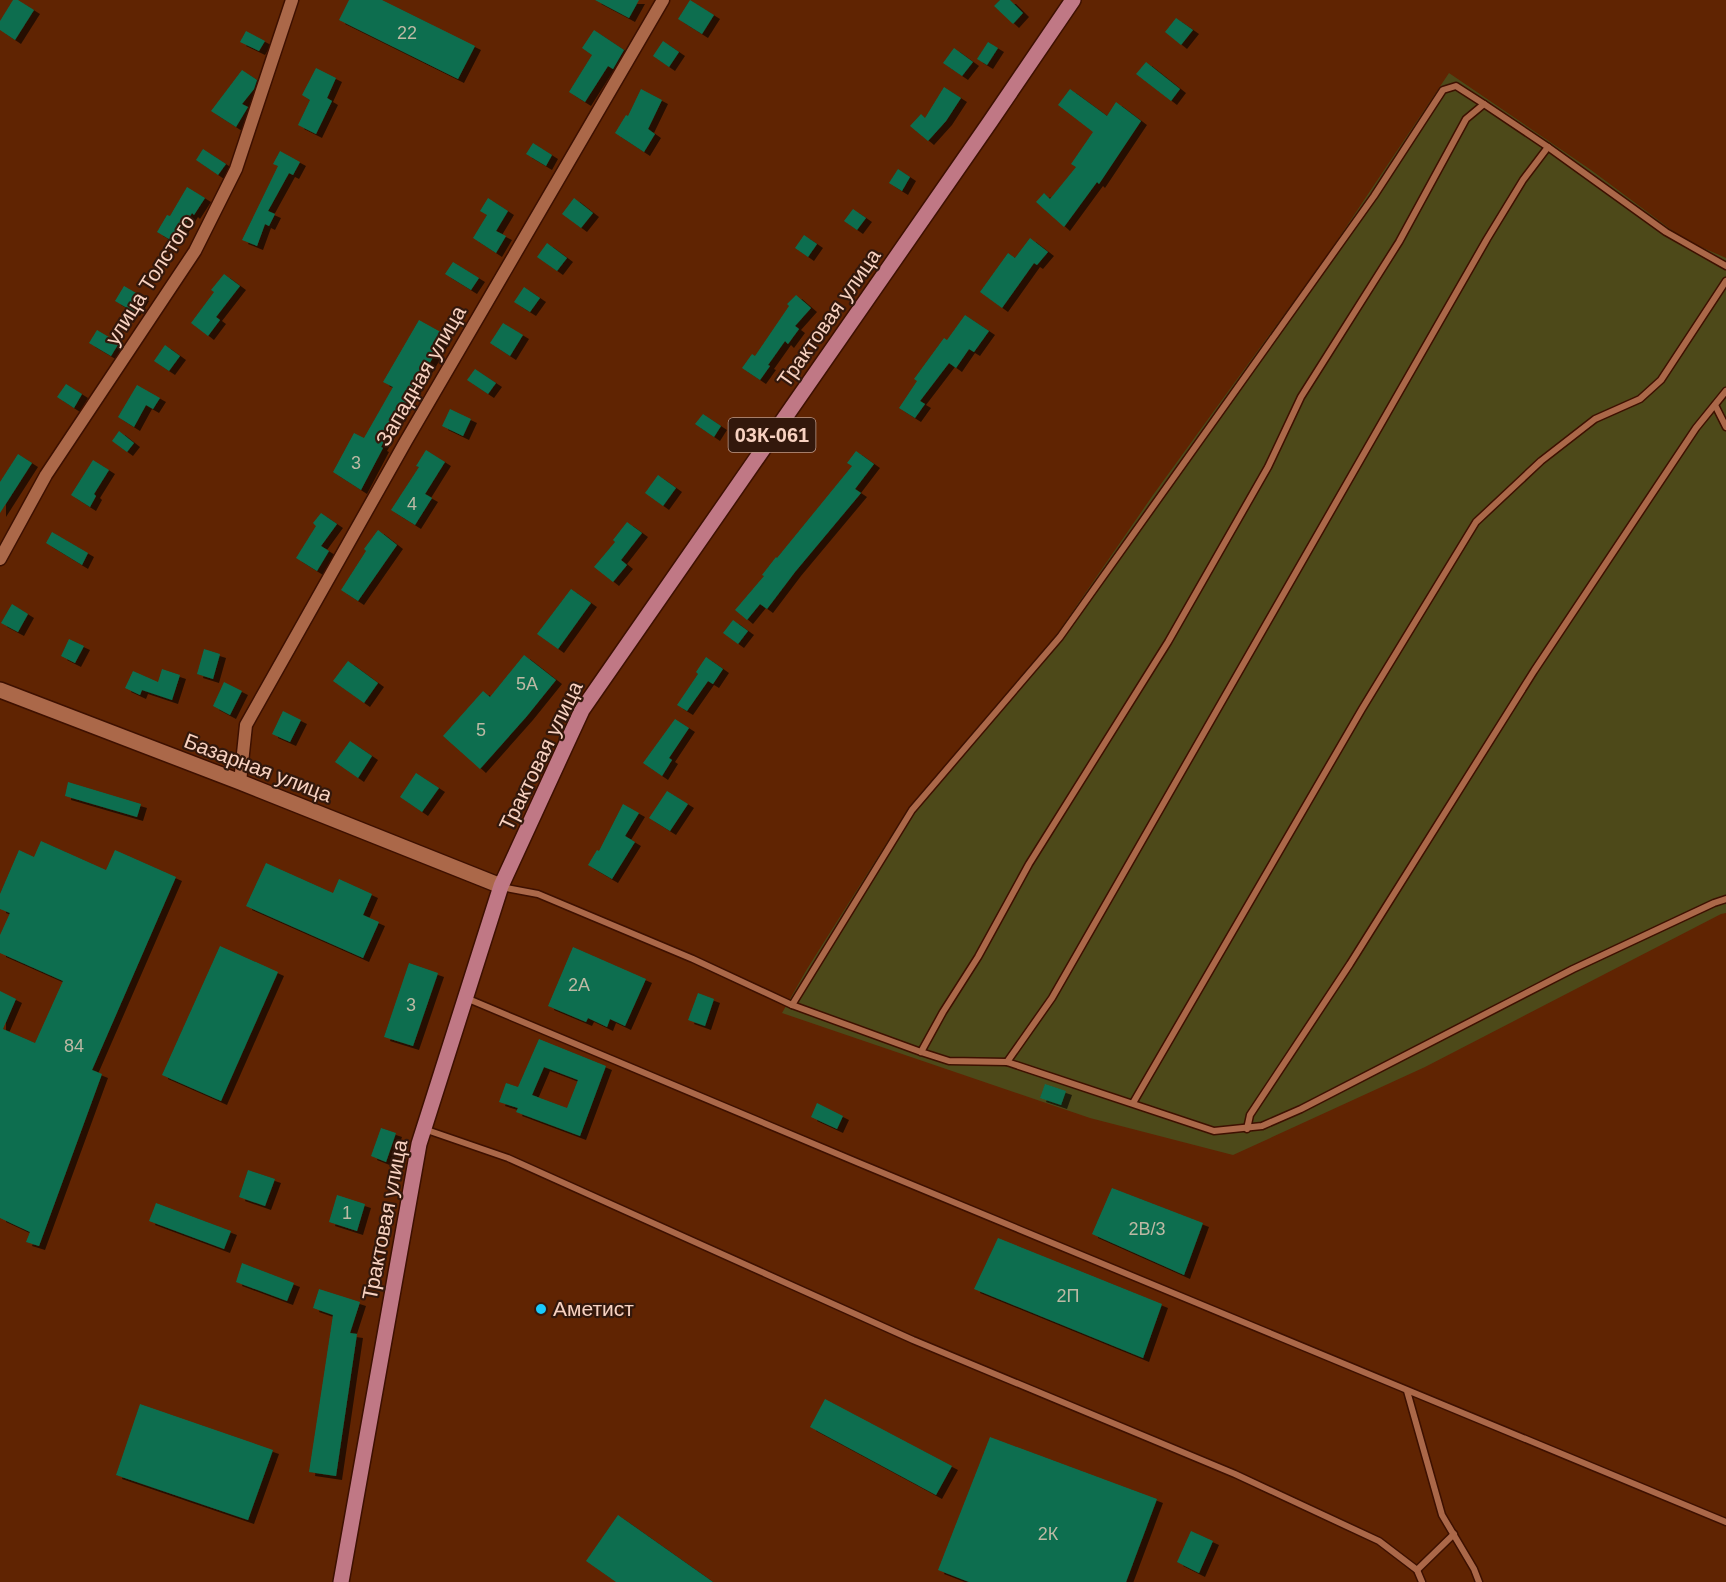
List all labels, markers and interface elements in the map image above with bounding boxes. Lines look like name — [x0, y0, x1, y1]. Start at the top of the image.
house number: 22 — [397, 23, 417, 43]
street label: улица Толстого — [100, 211, 199, 349]
street label: Трактовая улица — [772, 244, 885, 391]
street label: Западная улица — [371, 301, 470, 450]
road number: 03К-061 — [728, 418, 816, 452]
house number: 3 — [351, 453, 361, 473]
house number: 4 — [407, 494, 417, 514]
house number: 5А — [516, 674, 538, 694]
street label: Трактовая улица — [494, 677, 587, 834]
house number: 5 — [476, 720, 486, 740]
street label: Базарная улица — [181, 729, 336, 806]
house number: 2А — [568, 975, 590, 995]
house number: 3 — [406, 995, 416, 1015]
house number: 84 — [64, 1036, 84, 1056]
street label: Трактовая улица — [358, 1137, 411, 1302]
house number: 1 — [342, 1203, 352, 1223]
house number: 2В/3 — [1128, 1219, 1166, 1239]
house number: 2П — [1057, 1286, 1079, 1306]
place label: Аметист — [553, 1297, 634, 1320]
marker: Аметист — [534, 1302, 548, 1316]
house number: 2К — [1038, 1524, 1059, 1544]

